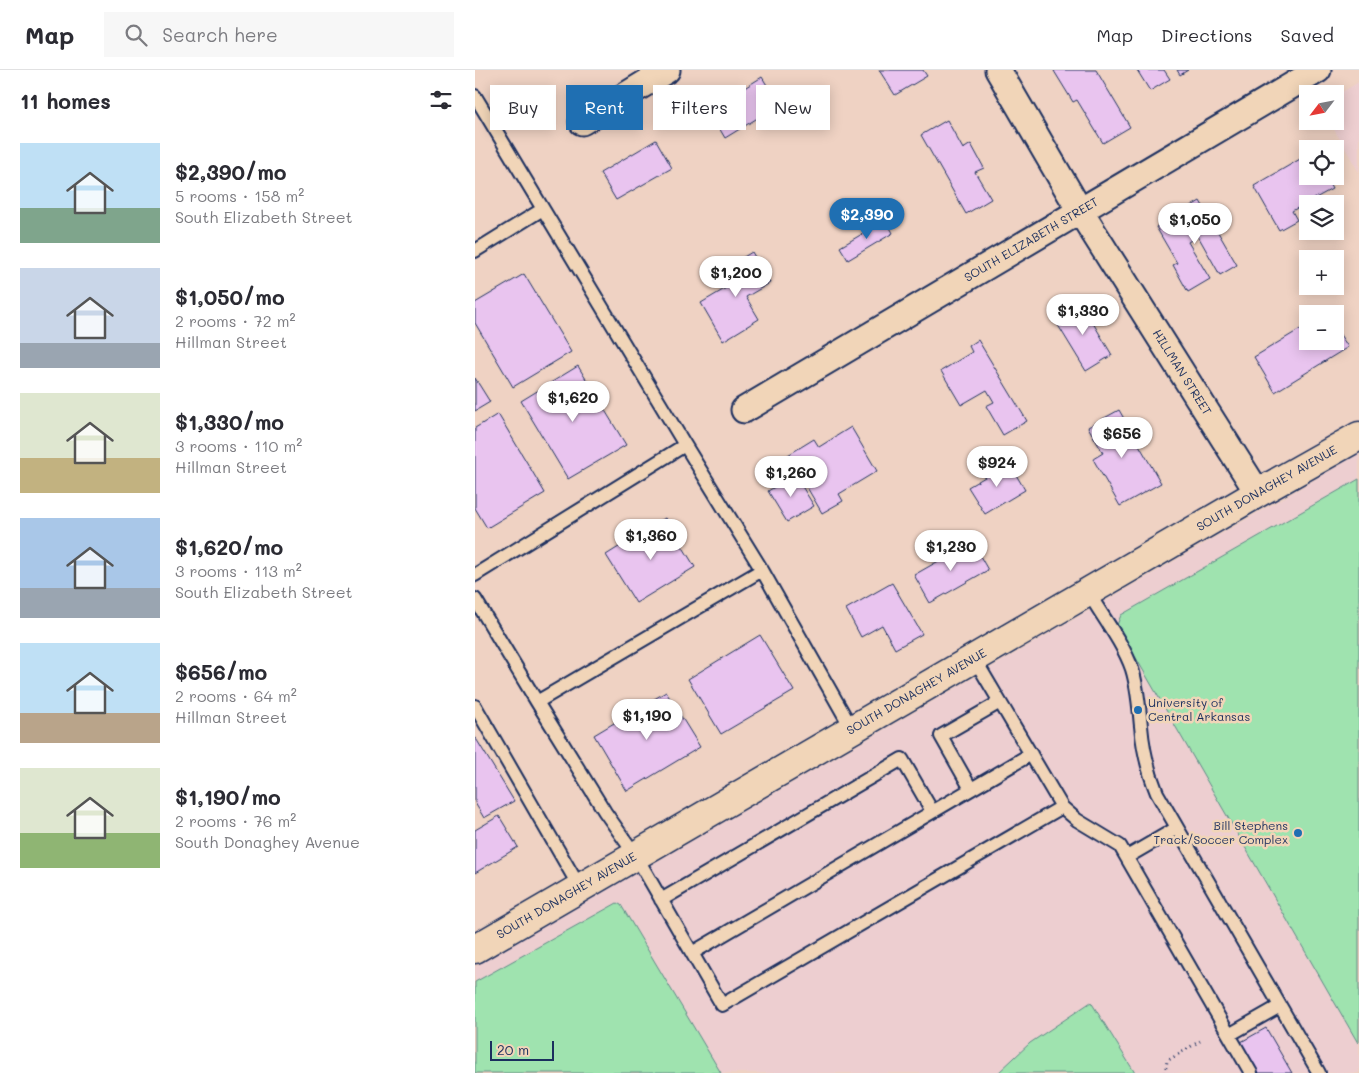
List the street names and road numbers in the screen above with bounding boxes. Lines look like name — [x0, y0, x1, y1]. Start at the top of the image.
street label: SOUTH ELIZABETH STREET — [961, 193, 1101, 285]
street label: HILLMAN STREET — [1150, 326, 1216, 418]
street label: SOUTH DONAGHEY AVENUE — [1193, 441, 1340, 534]
street label: SOUTH DONAGHEY AVENUE — [843, 644, 989, 738]
street label: SOUTH DONAGHEY AVENUE — [493, 848, 639, 942]

